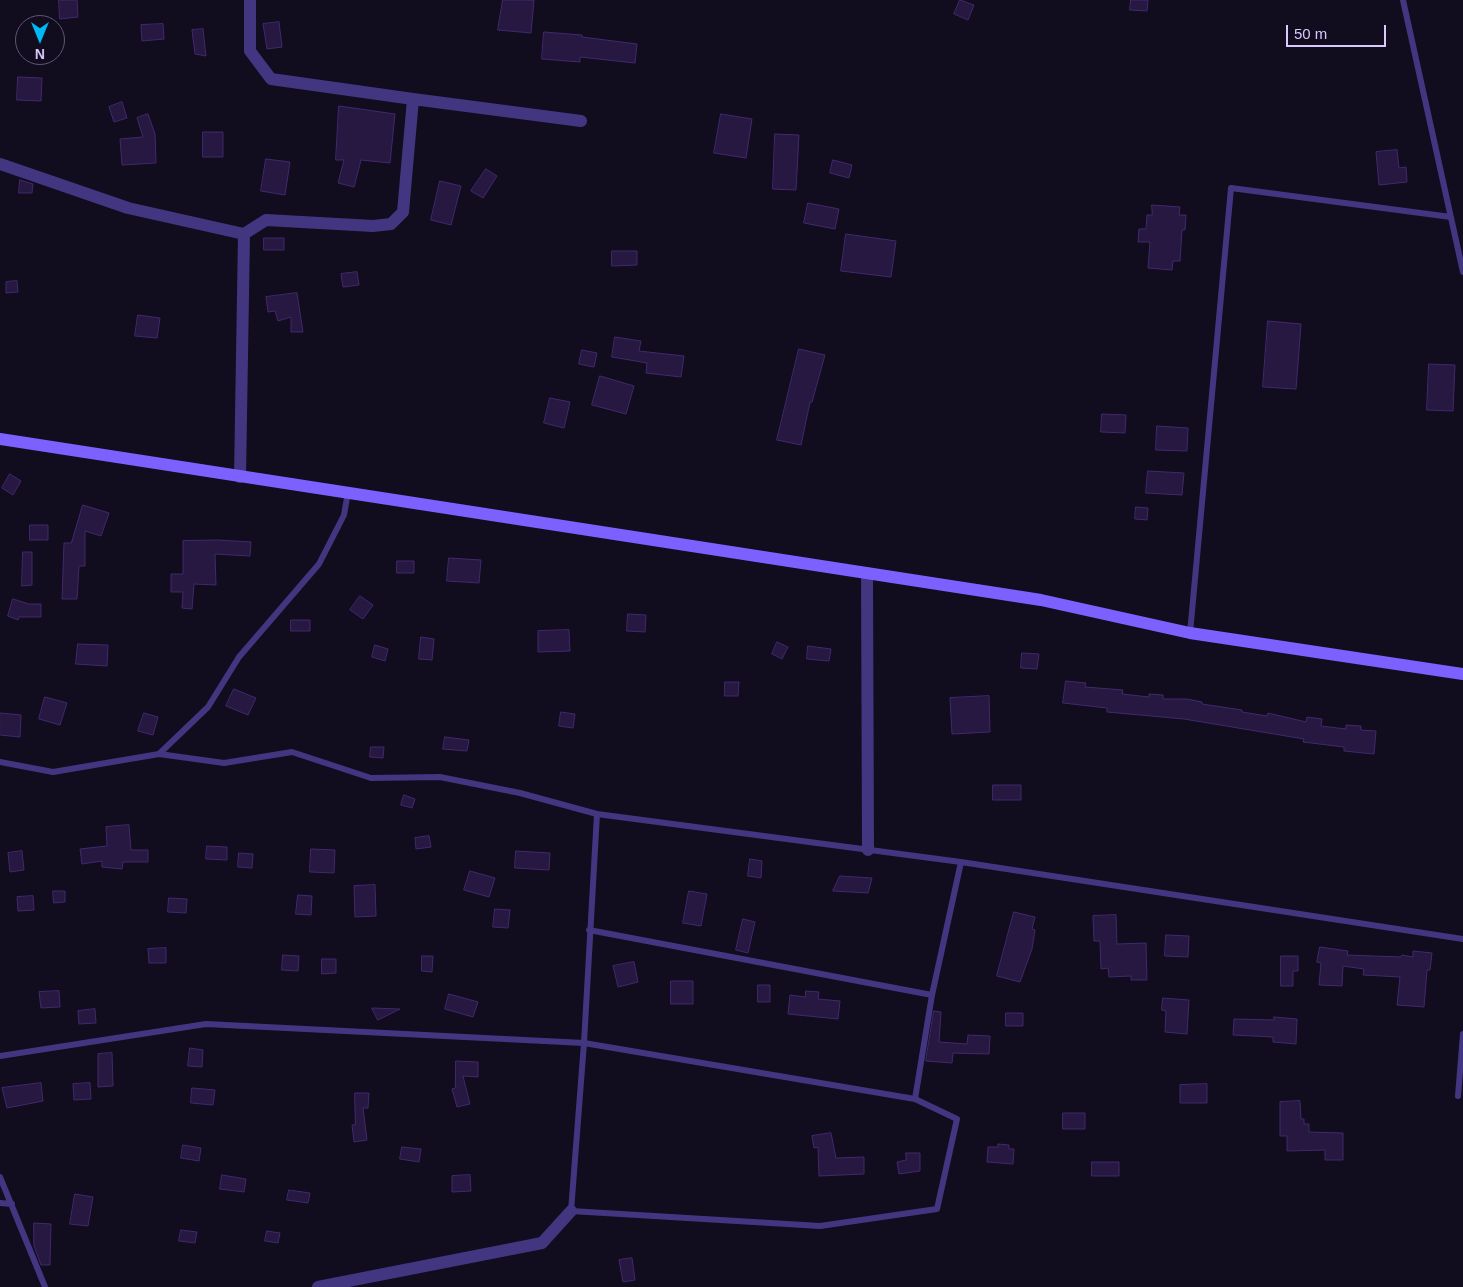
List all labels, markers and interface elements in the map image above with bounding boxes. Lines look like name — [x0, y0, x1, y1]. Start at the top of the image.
north arrow — [15, 15, 65, 65]
scale bar — [1288, 15, 1388, 47]
text: 50 m — [1294, 25, 1327, 42]
text: N — [35, 46, 45, 62]

